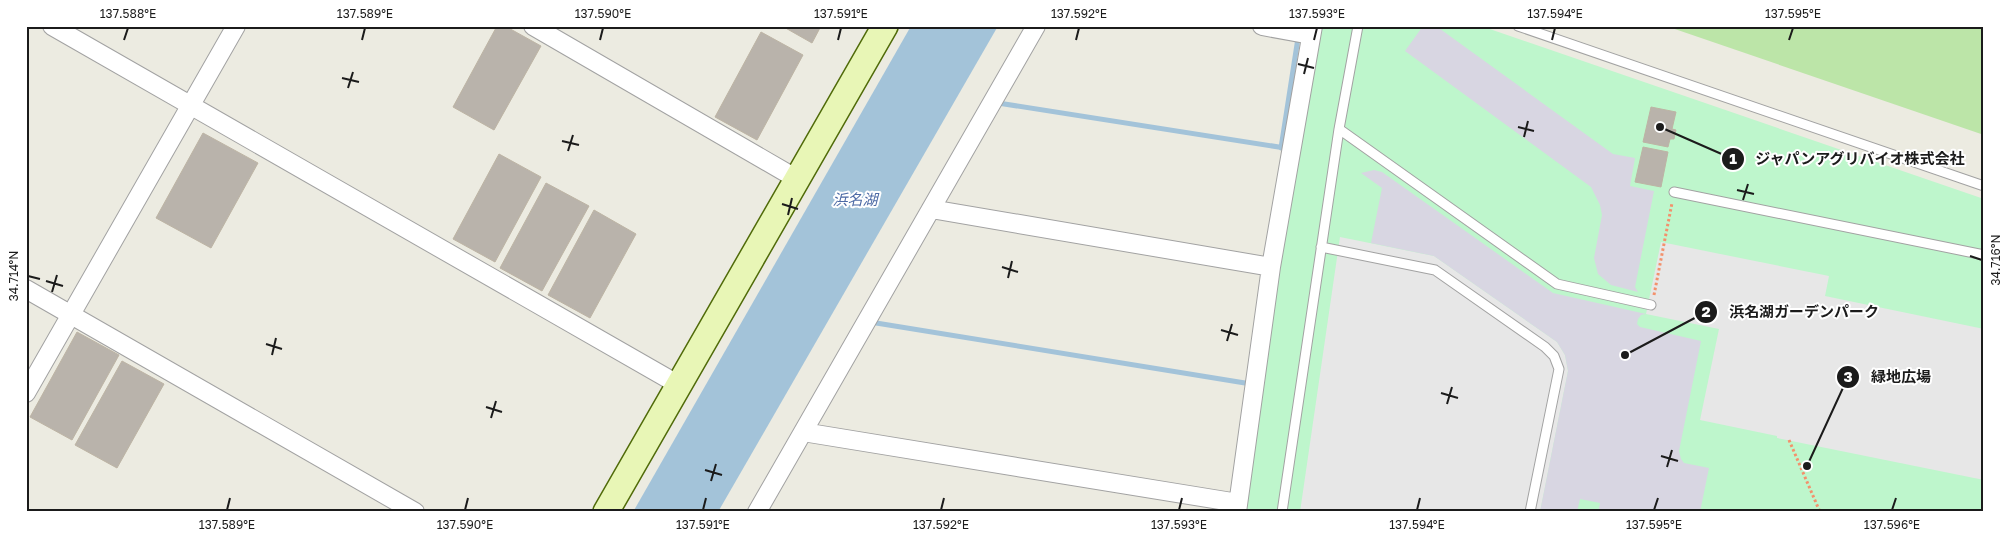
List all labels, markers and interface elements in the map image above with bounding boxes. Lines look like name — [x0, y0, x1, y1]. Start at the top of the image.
text: 137.588°E — [100, 6, 156, 21]
text: 137.589°E — [337, 6, 393, 21]
text: 137.590°E — [575, 6, 631, 21]
text: 137.591°E — [814, 6, 868, 21]
text: 137.592°E — [1051, 6, 1107, 21]
text: 137.593°E — [1289, 6, 1345, 21]
text: 137.594°E — [1527, 6, 1583, 21]
text: 137.595°E — [1765, 6, 1821, 21]
callout: ジャパンアグリバイオ株式会社 — [1720, 144, 1975, 174]
text: 1 — [1729, 149, 1737, 167]
text: ジャパンアグリバイオ株式会社 — [1755, 149, 1965, 167]
water label: 浜名湖 — [832, 190, 879, 208]
text: 34.716°N — [1988, 234, 2003, 286]
text: 34.714°N — [6, 251, 21, 301]
callout: 浜名湖ガーデンパーク — [1694, 297, 1889, 327]
text: 2 — [1701, 302, 1711, 320]
text: 浜名湖ガーデンパーク — [1729, 302, 1879, 320]
callout: 緑地広場 — [1836, 362, 1941, 392]
text: 3 — [1843, 367, 1853, 385]
text: 緑地広場 — [1871, 367, 1931, 385]
text: 137.589°E — [199, 517, 255, 532]
text: 137.590°E — [437, 517, 493, 532]
text: 137.591°E — [676, 517, 730, 532]
text: 137.592°E — [913, 517, 969, 532]
text: 137.593°E — [1151, 517, 1207, 532]
text: 137.594°E — [1389, 517, 1445, 532]
text: 137.595°E — [1626, 517, 1682, 532]
text: 137.596°E — [1864, 517, 1920, 532]

